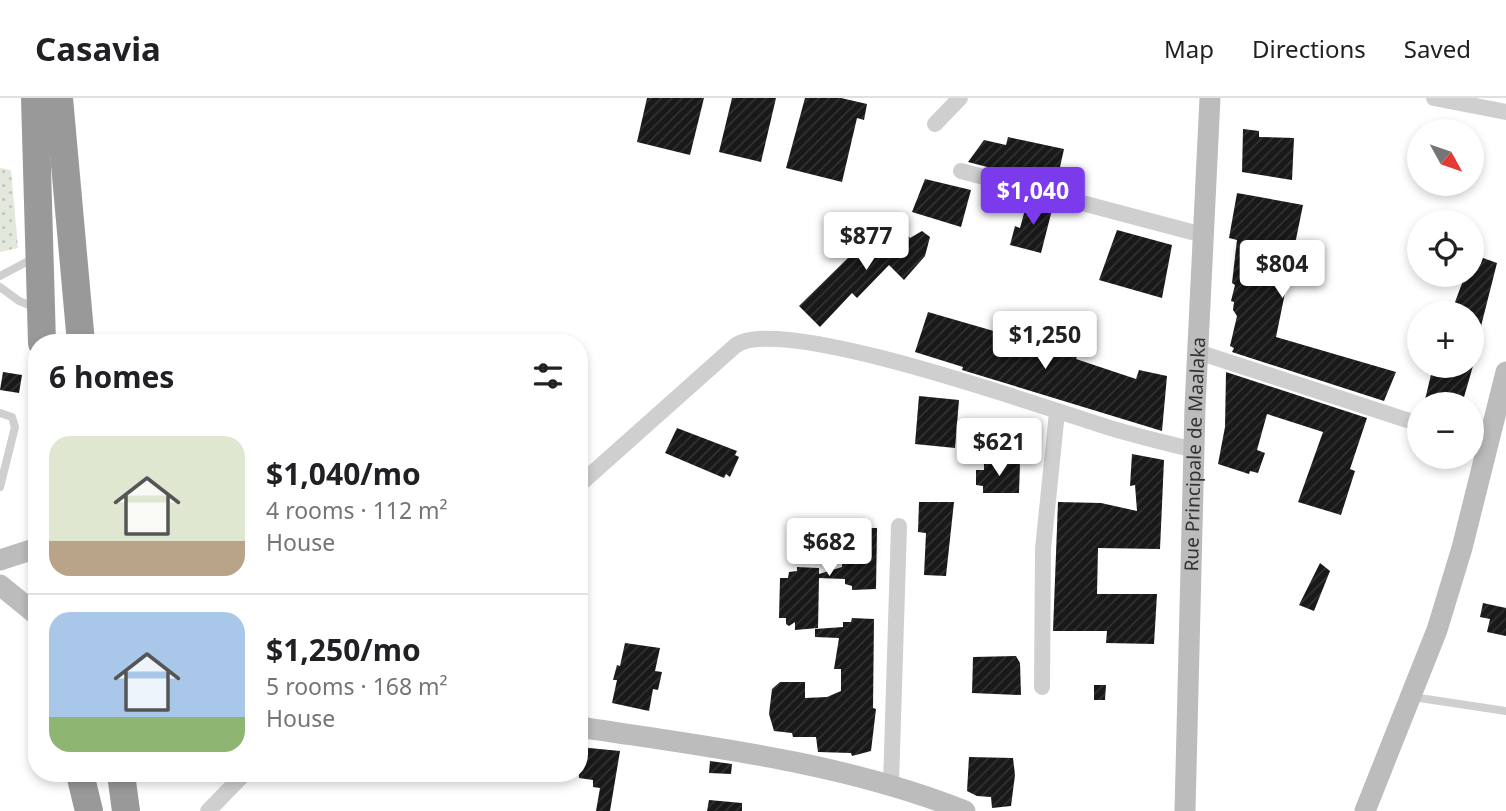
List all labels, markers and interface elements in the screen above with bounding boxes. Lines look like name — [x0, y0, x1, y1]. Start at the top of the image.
text: Casavia — [35, 26, 161, 71]
text: Map — [1164, 32, 1214, 65]
text: Directions — [1252, 32, 1366, 65]
text: Saved — [1404, 32, 1471, 65]
north arrow — [1407, 119, 1484, 196]
map controls — [1407, 119, 1484, 469]
pin: $1,040 — [976, 167, 1090, 227]
text: $1,040 — [997, 174, 1069, 206]
button: locate — [1407, 210, 1484, 287]
pin: $877 — [825, 212, 907, 272]
text: $877 — [840, 219, 892, 251]
pin: $804 — [1241, 240, 1323, 300]
text: $804 — [1256, 247, 1308, 279]
button: + — [1407, 301, 1484, 378]
pin: $1,250 — [988, 312, 1102, 371]
text: $1,250 — [1009, 318, 1081, 350]
street label: Rue Principale de Maalaka — [1178, 336, 1211, 572]
text: 6 homes — [49, 356, 174, 397]
icon: filters — [529, 357, 567, 395]
button: − — [1407, 392, 1484, 469]
pin: $621 — [958, 418, 1040, 478]
text: $621 — [973, 425, 1025, 457]
text: $1,040/mo — [266, 453, 421, 494]
icon: home — [105, 464, 189, 548]
text: 4 rooms · 112 m² — [266, 494, 448, 526]
pin: $682 — [788, 518, 870, 578]
text: $682 — [803, 525, 855, 557]
text: House — [266, 526, 335, 558]
text: $1,250/mo — [266, 629, 421, 670]
icon: home — [105, 640, 189, 724]
text: 5 rooms · 168 m² — [266, 670, 448, 702]
text: House — [266, 702, 335, 734]

